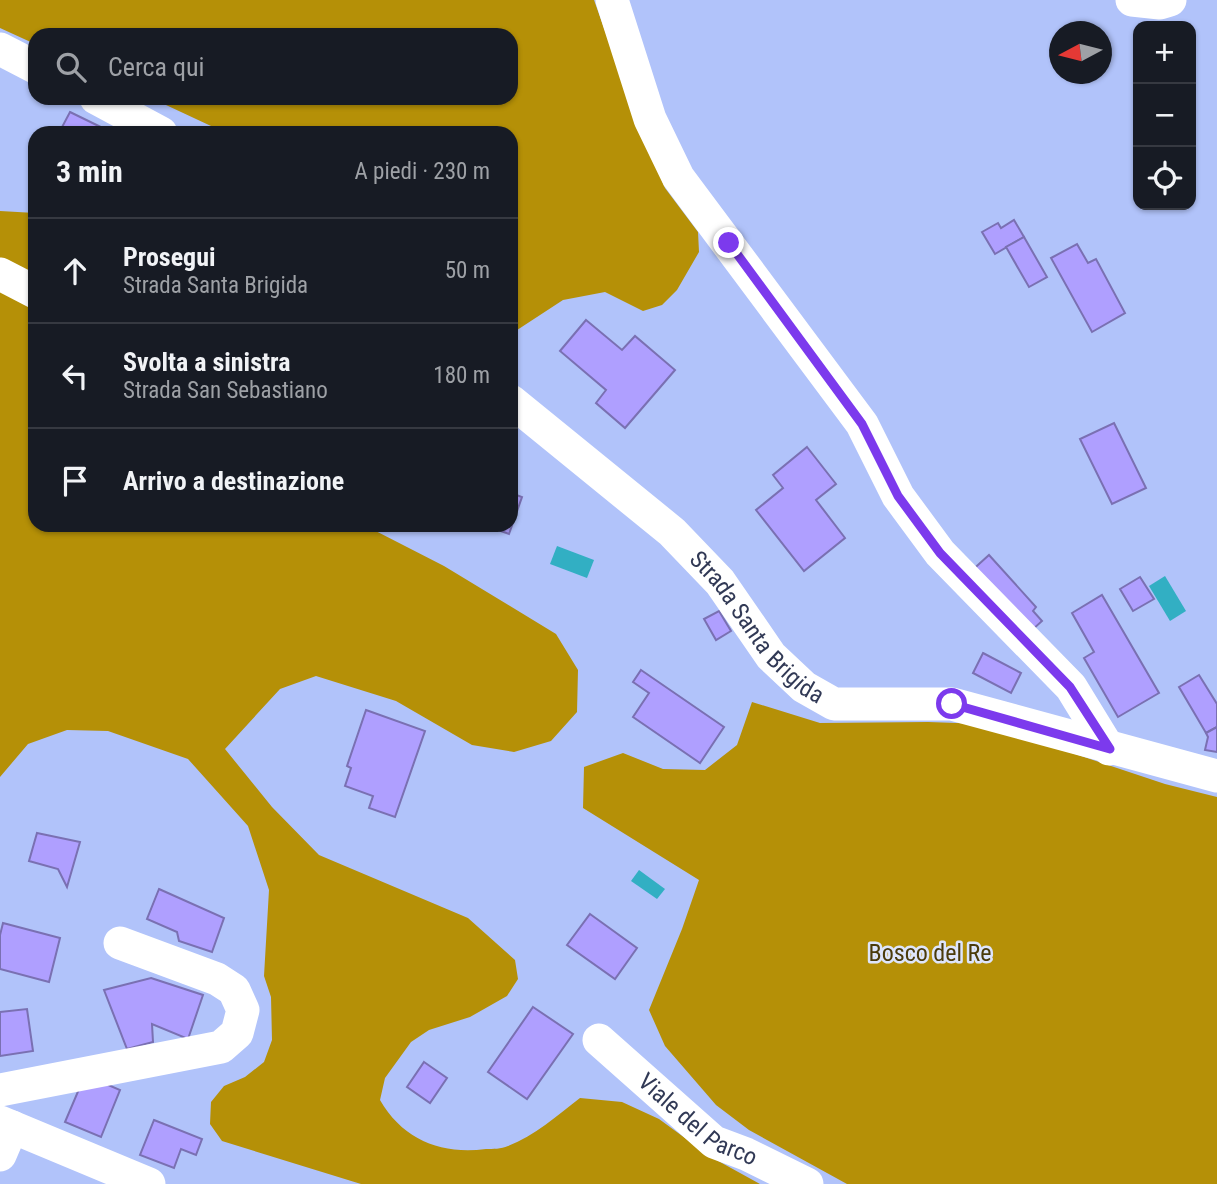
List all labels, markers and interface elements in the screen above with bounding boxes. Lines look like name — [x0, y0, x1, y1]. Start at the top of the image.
north arrow — [1049, 21, 1112, 84]
map controls — [1133, 21, 1196, 210]
button: + — [1133, 21, 1196, 84]
search box — [28, 28, 518, 105]
icon: search — [52, 48, 90, 86]
text: Cerca qui — [108, 52, 205, 82]
button: − — [1133, 84, 1196, 147]
button: locate — [1133, 147, 1196, 210]
text: 3 min — [56, 154, 123, 189]
text: A piedi · 230 m — [355, 158, 490, 185]
route end — [713, 227, 744, 258]
text: Prosegui — [123, 242, 216, 272]
icon: ahead — [56, 252, 94, 290]
text: 50 m — [445, 257, 490, 284]
text: Strada Santa Brigida — [123, 272, 308, 299]
text: Svolta a sinistra — [123, 347, 290, 377]
icon: left — [56, 357, 94, 395]
text: 180 m — [433, 362, 490, 389]
text: Strada San Sebastiano — [123, 377, 328, 404]
icon: arrive — [56, 462, 94, 500]
text: Arrivo a destinazione — [123, 466, 344, 496]
street label: Strada Santa Brigida — [684, 545, 829, 709]
route start — [936, 688, 967, 719]
park label: Bosco del Re — [869, 939, 991, 967]
street label: Viale del Parco — [632, 1067, 762, 1171]

